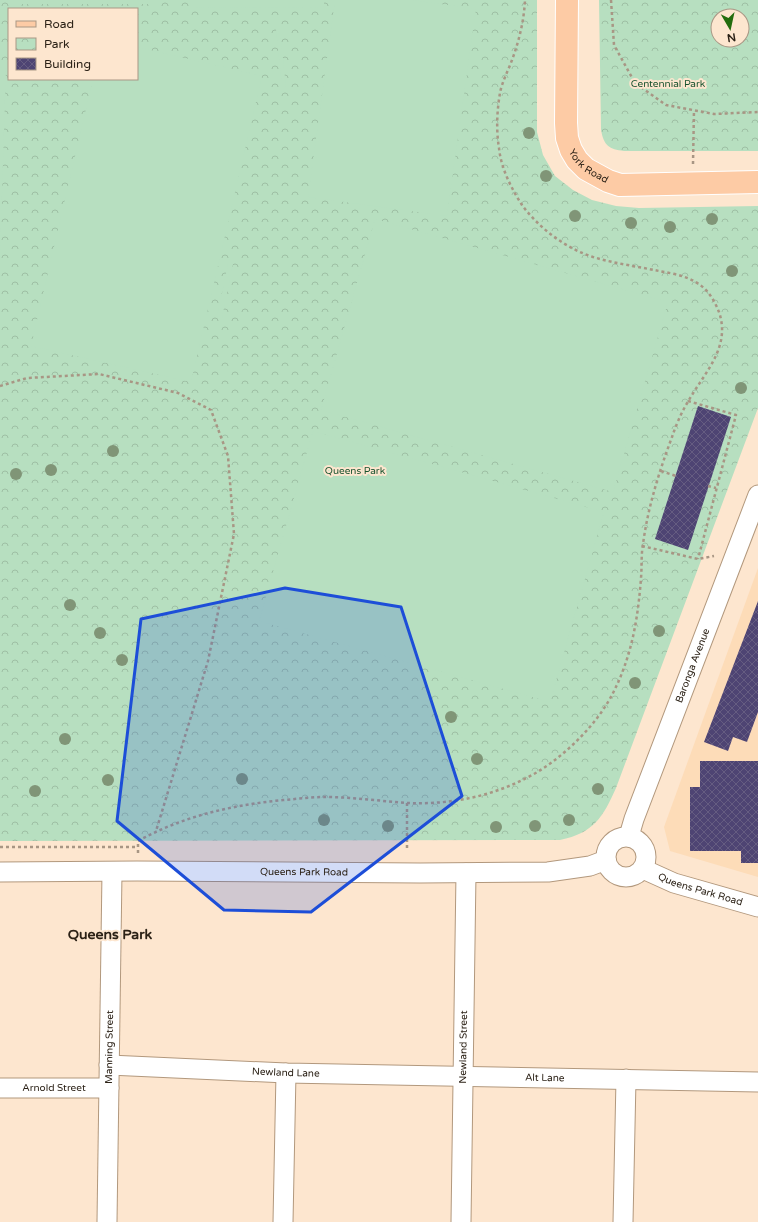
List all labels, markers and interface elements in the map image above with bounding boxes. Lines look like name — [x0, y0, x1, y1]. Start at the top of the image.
legend — [8, 8, 138, 80]
north arrow — [710, 8, 750, 48]
text: Road — [44, 17, 74, 31]
text: N — [726, 30, 737, 44]
text: Park — [44, 37, 70, 51]
text: Building — [44, 57, 91, 71]
park label: Centennial Park — [631, 78, 706, 90]
street label: York Road — [566, 147, 610, 186]
park label: Queens Park — [325, 465, 386, 477]
street label: Baronga Avenue — [673, 626, 713, 705]
street label: Queens Park Road — [260, 866, 348, 878]
street label: Queens Park Road — [656, 870, 744, 908]
district label: Queens Park — [68, 926, 153, 943]
street label: Manning Street — [103, 1010, 116, 1084]
street label: Newland Street — [457, 1010, 470, 1084]
street label: Newland Lane — [252, 1065, 320, 1080]
street label: Alt Lane — [525, 1072, 565, 1084]
street label: Arnold Street — [22, 1082, 86, 1094]

